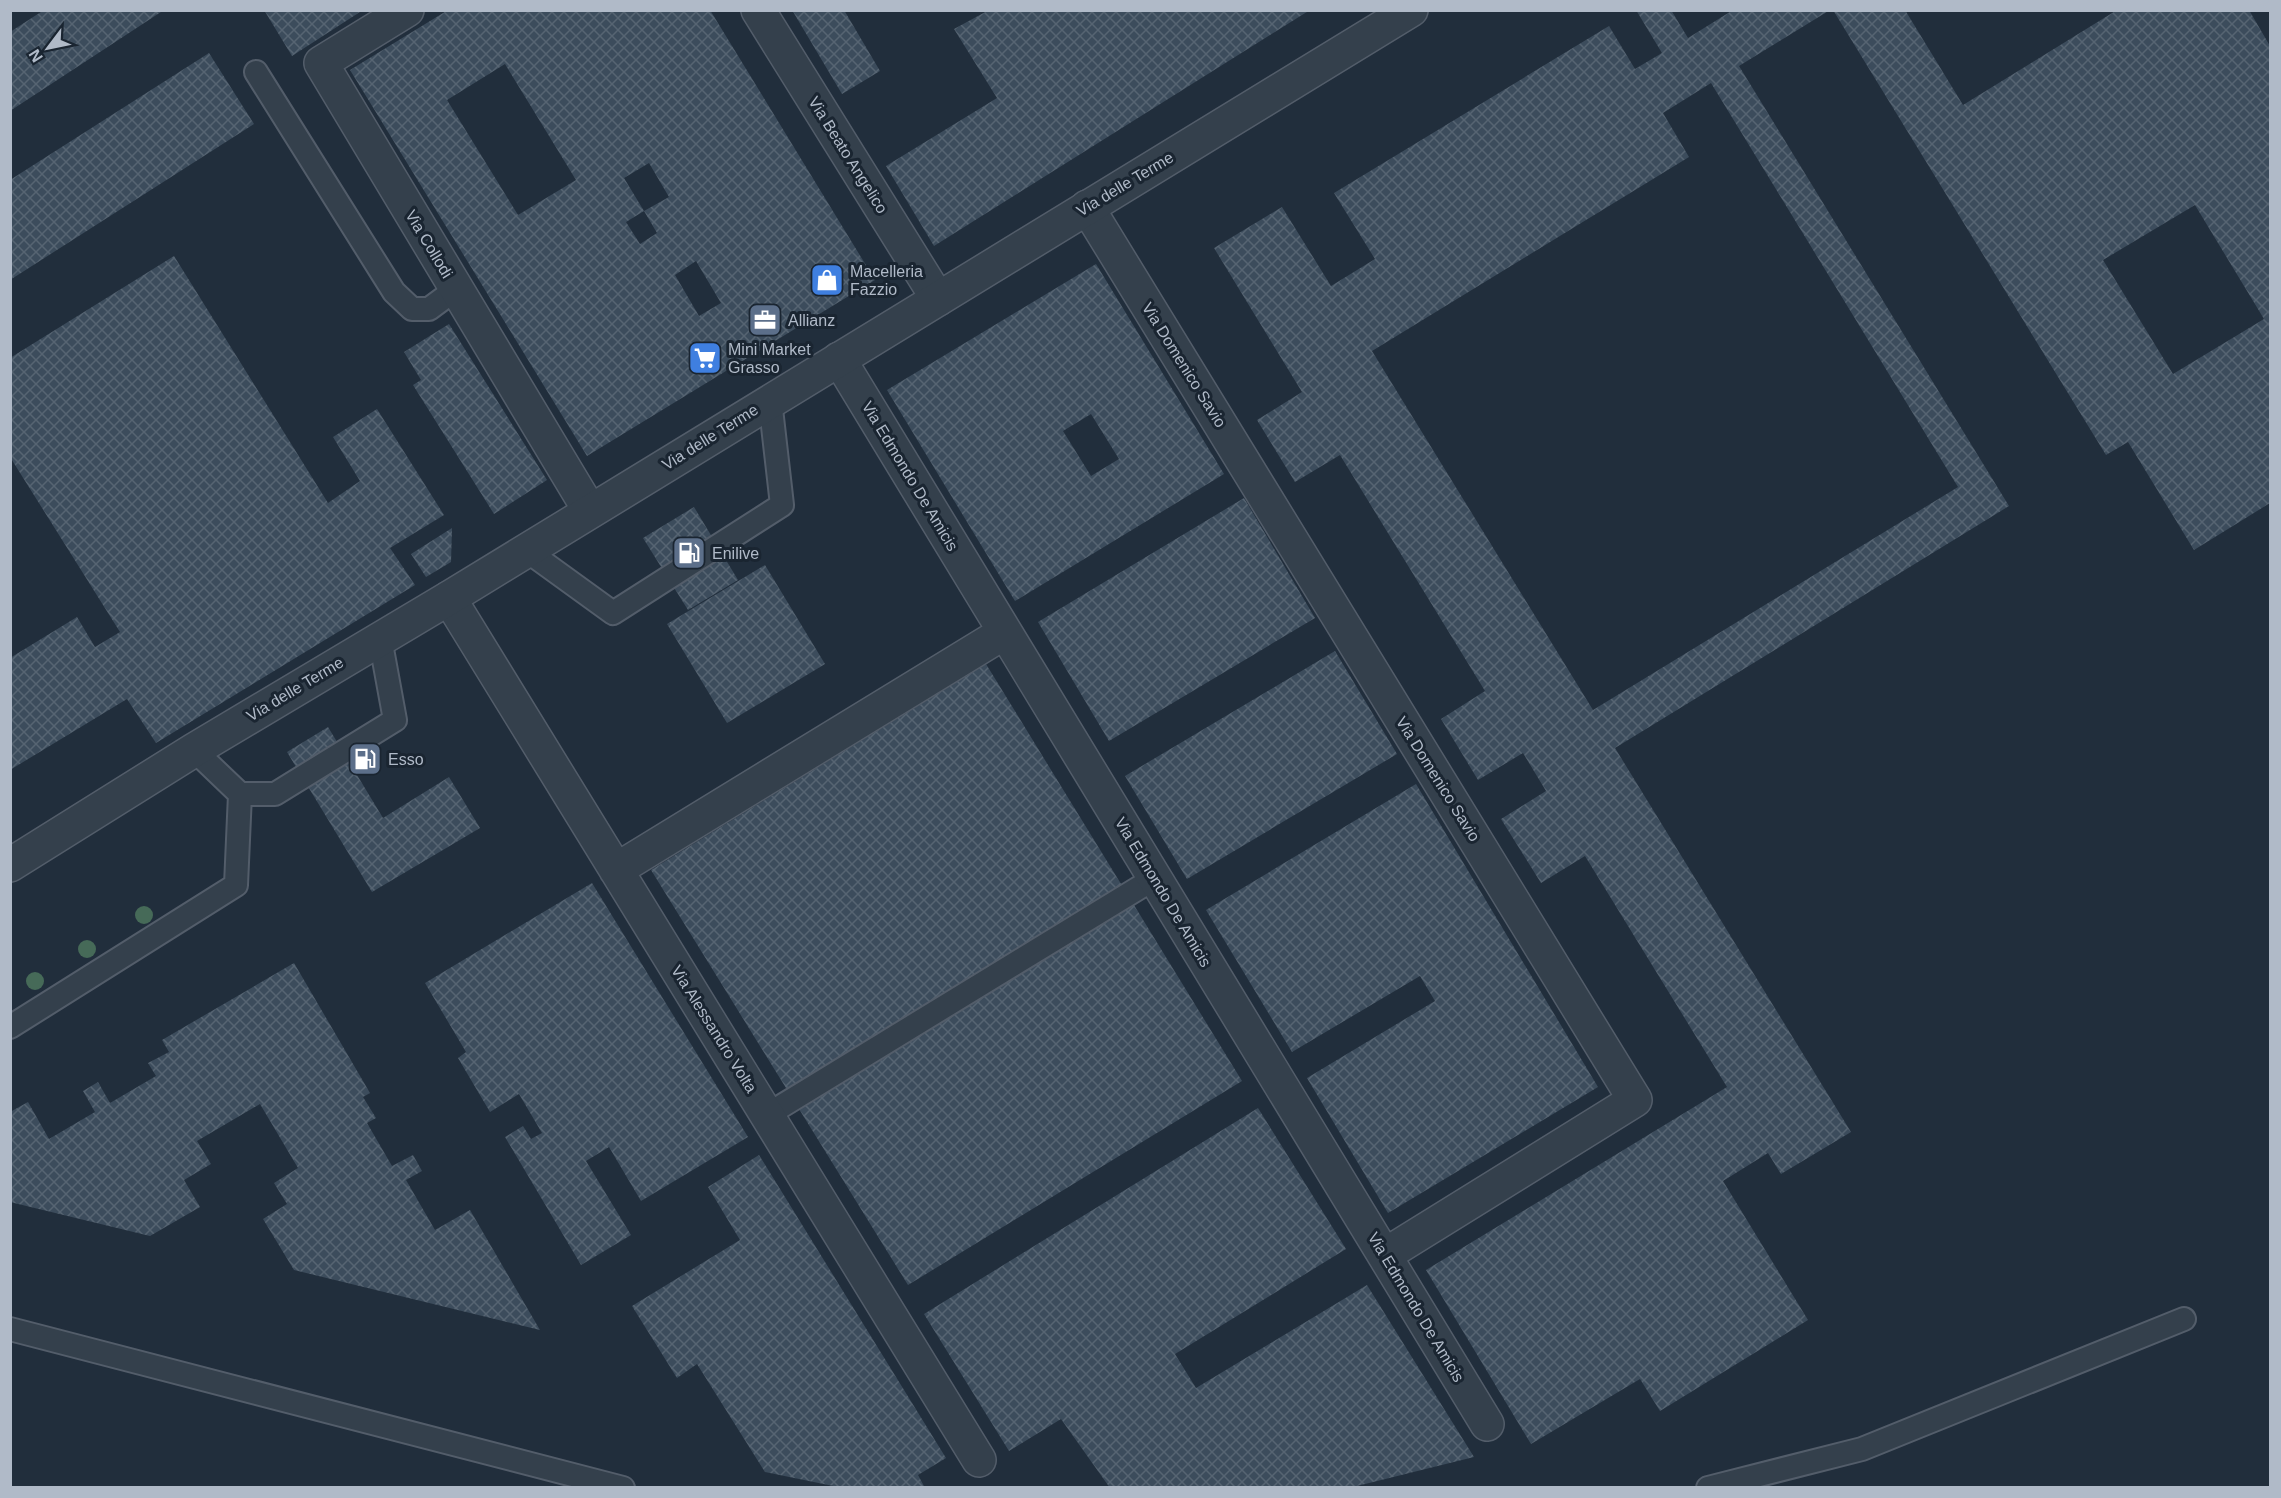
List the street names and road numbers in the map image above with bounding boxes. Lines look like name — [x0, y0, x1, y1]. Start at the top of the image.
street label: Via Beato Angelico — [805, 94, 891, 216]
street label: Via delle Terme — [1074, 148, 1176, 220]
street label: Via Collodi — [402, 207, 456, 281]
street label: Via Domenico Savio — [1139, 300, 1229, 431]
street label: Via Edmondo De Amicis — [859, 398, 961, 554]
street label: Via delle Terme — [659, 401, 761, 473]
street label: Via delle Terme — [244, 653, 346, 725]
street label: Via Domenico Savio — [1393, 714, 1483, 845]
street label: Via Edmondo De Amicis — [1112, 814, 1214, 970]
street label: Via Alessandro Volta — [668, 962, 760, 1096]
street label: Via Edmondo De Amicis — [1365, 1229, 1467, 1385]

